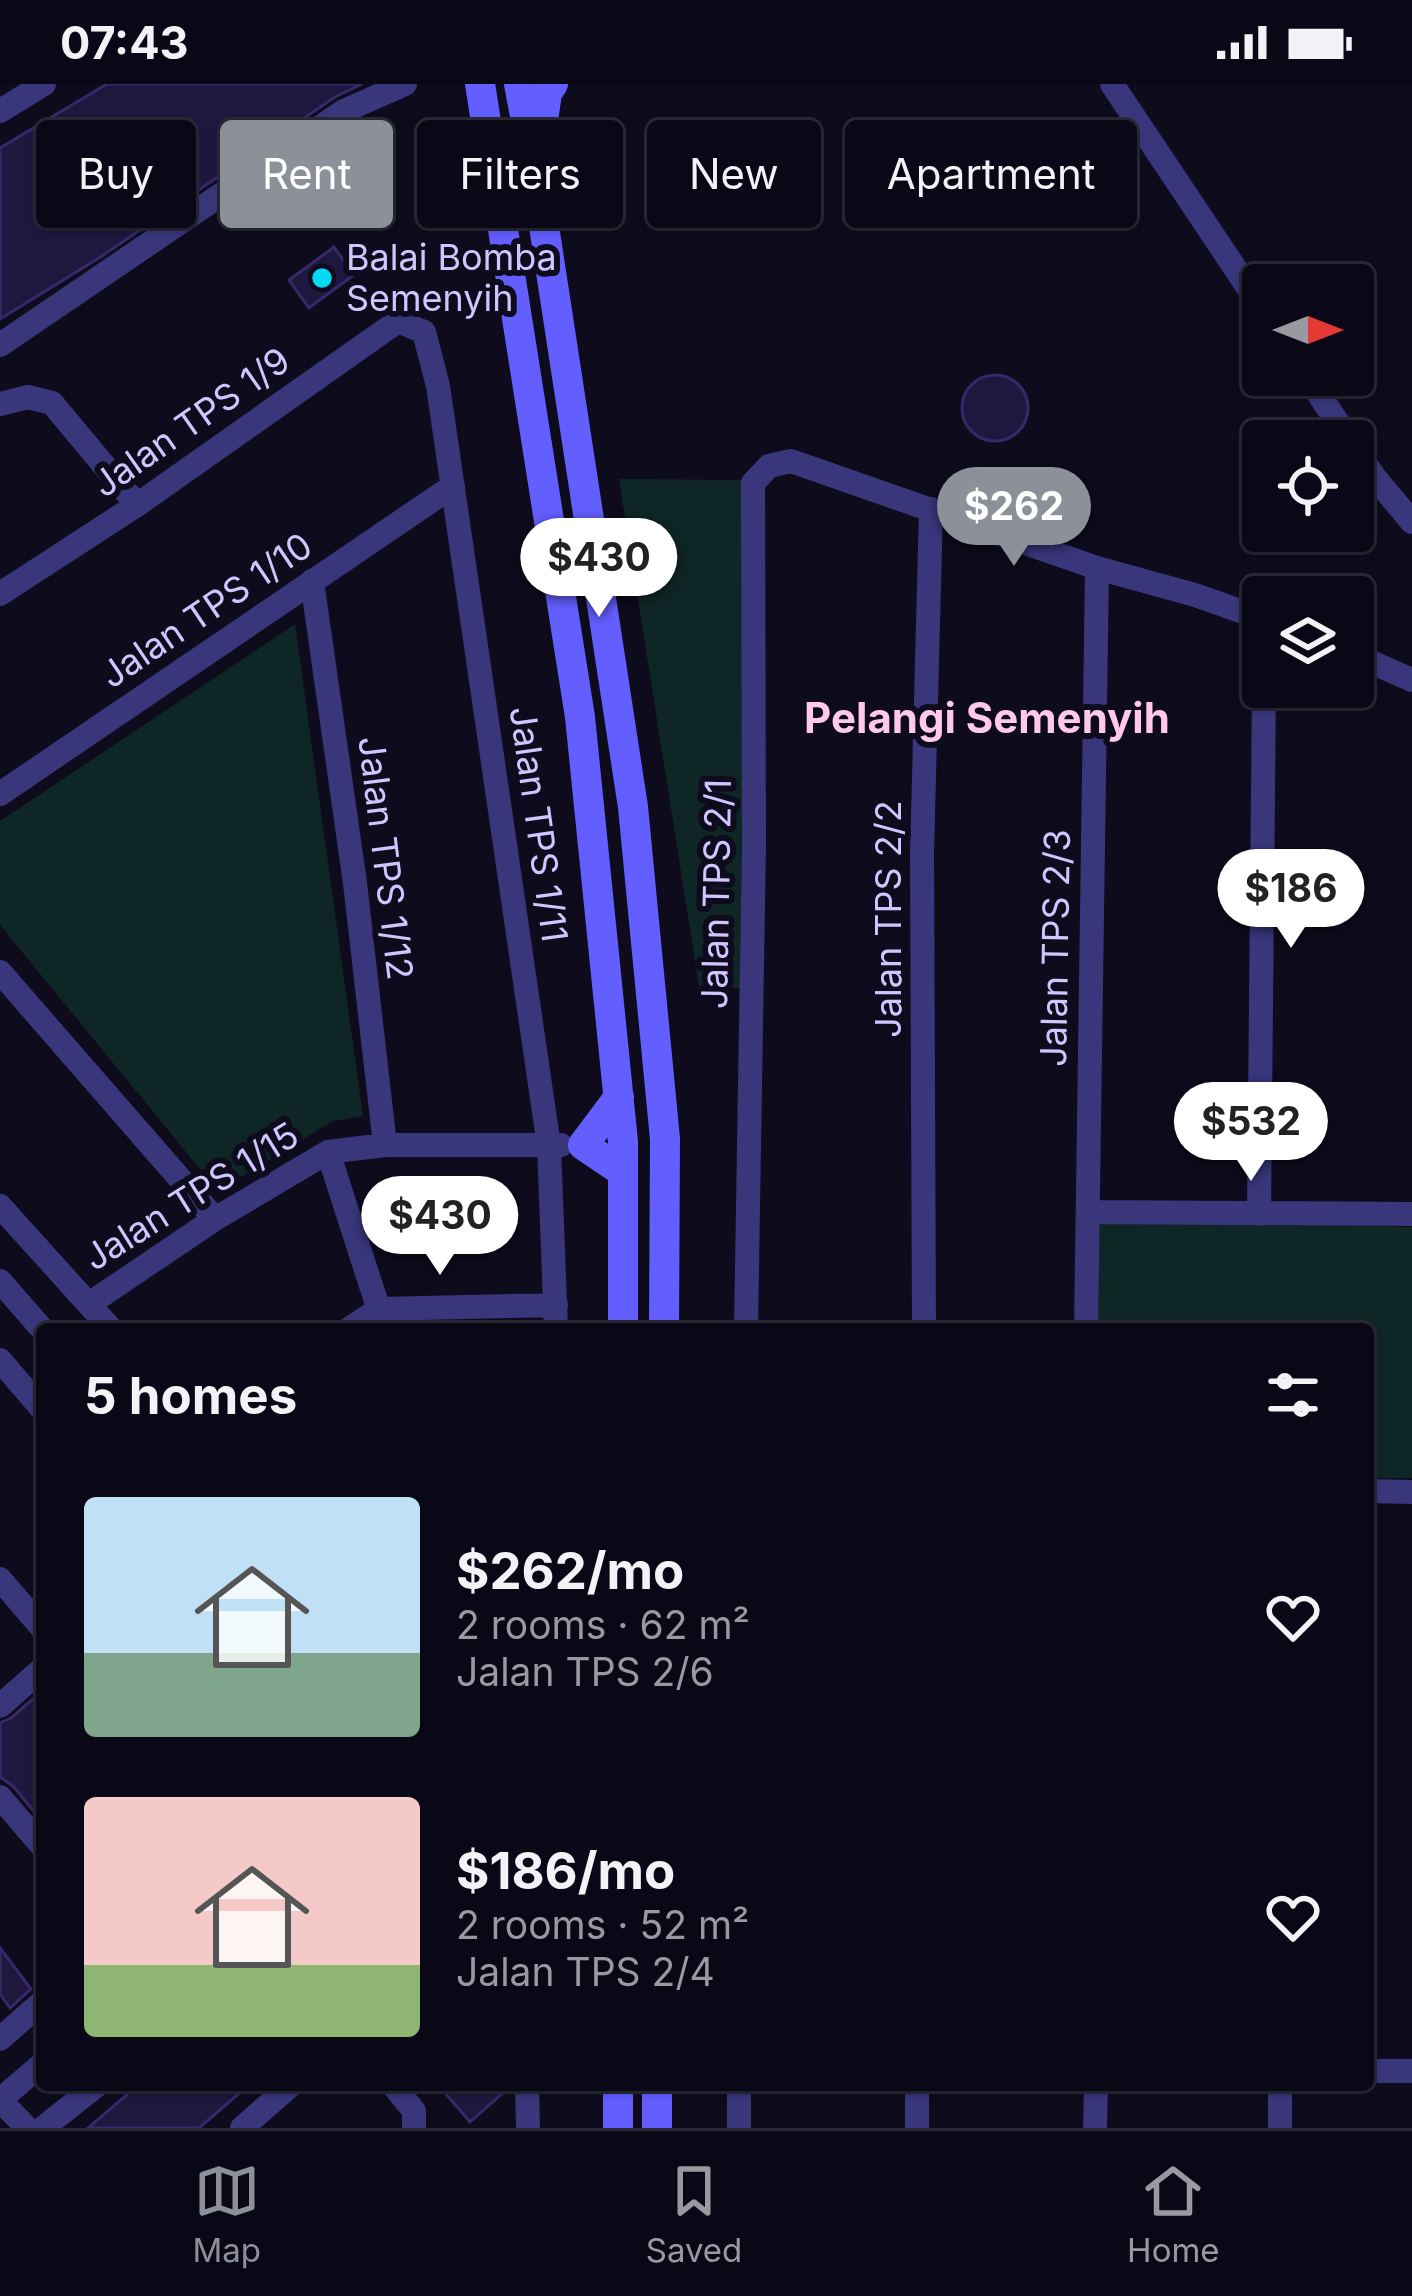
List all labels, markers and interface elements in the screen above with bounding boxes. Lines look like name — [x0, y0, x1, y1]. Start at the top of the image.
text: 07:43 — [60, 15, 189, 70]
chip: Buy — [36, 120, 196, 228]
chip: Rent — [220, 120, 393, 228]
chip: Filters — [417, 120, 623, 228]
chip: New — [647, 120, 821, 228]
chip: Apartment — [845, 120, 1137, 228]
place label: Balai Bomba Semenyih — [346, 235, 557, 320]
north arrow — [1242, 264, 1374, 396]
map controls — [1242, 264, 1374, 708]
marker: Balai Bomba Semenyih — [309, 265, 335, 291]
street label: Jalan TPS 1/9 — [84, 338, 298, 506]
button: locate — [1242, 420, 1374, 552]
pin: $262 — [943, 467, 1085, 569]
text: $262 — [964, 482, 1064, 529]
pin: $430 — [528, 518, 670, 620]
street label: Jalan TPS 1/10 — [92, 523, 320, 697]
text: $430 — [547, 533, 651, 580]
button: layers — [1242, 576, 1374, 708]
district label: Pelangi Semenyih — [804, 692, 1170, 743]
street label: Jalan TPS 1/11 — [501, 703, 577, 945]
street label: Jalan TPS 1/12 — [349, 734, 423, 982]
street label: Jalan TPS 2/1 — [692, 779, 740, 1009]
street label: Jalan TPS 2/2 — [866, 800, 910, 1038]
street label: Jalan TPS 2/3 — [1031, 829, 1079, 1067]
pin: $186 — [1220, 849, 1362, 951]
text: $186 — [1244, 864, 1338, 911]
pin: $532 — [1180, 1082, 1322, 1184]
text: $532 — [1201, 1097, 1301, 1144]
street label: Jalan TPS 1/15 — [76, 1113, 306, 1279]
pin: $430 — [369, 1176, 511, 1278]
text: $430 — [388, 1191, 492, 1238]
icon: filters — [1260, 1362, 1326, 1428]
text: 5 homes — [84, 1365, 297, 1426]
text: $262/mo — [456, 1540, 684, 1601]
icon: home — [180, 1545, 324, 1689]
icon: heart — [1260, 1584, 1326, 1650]
text: 2 rooms · 62 m² — [456, 1601, 750, 1648]
text: Jalan TPS 2/6 — [456, 1648, 714, 1695]
text: $186/mo — [456, 1840, 675, 1901]
icon: home — [180, 1845, 324, 1989]
icon: heart — [1260, 1884, 1326, 1950]
text: 2 rooms · 52 m² — [456, 1901, 749, 1948]
text: Jalan TPS 2/4 — [456, 1948, 715, 1995]
tab: Map — [192, 2158, 261, 2270]
tab: Saved — [646, 2158, 742, 2270]
tab: Home — [1127, 2158, 1220, 2270]

